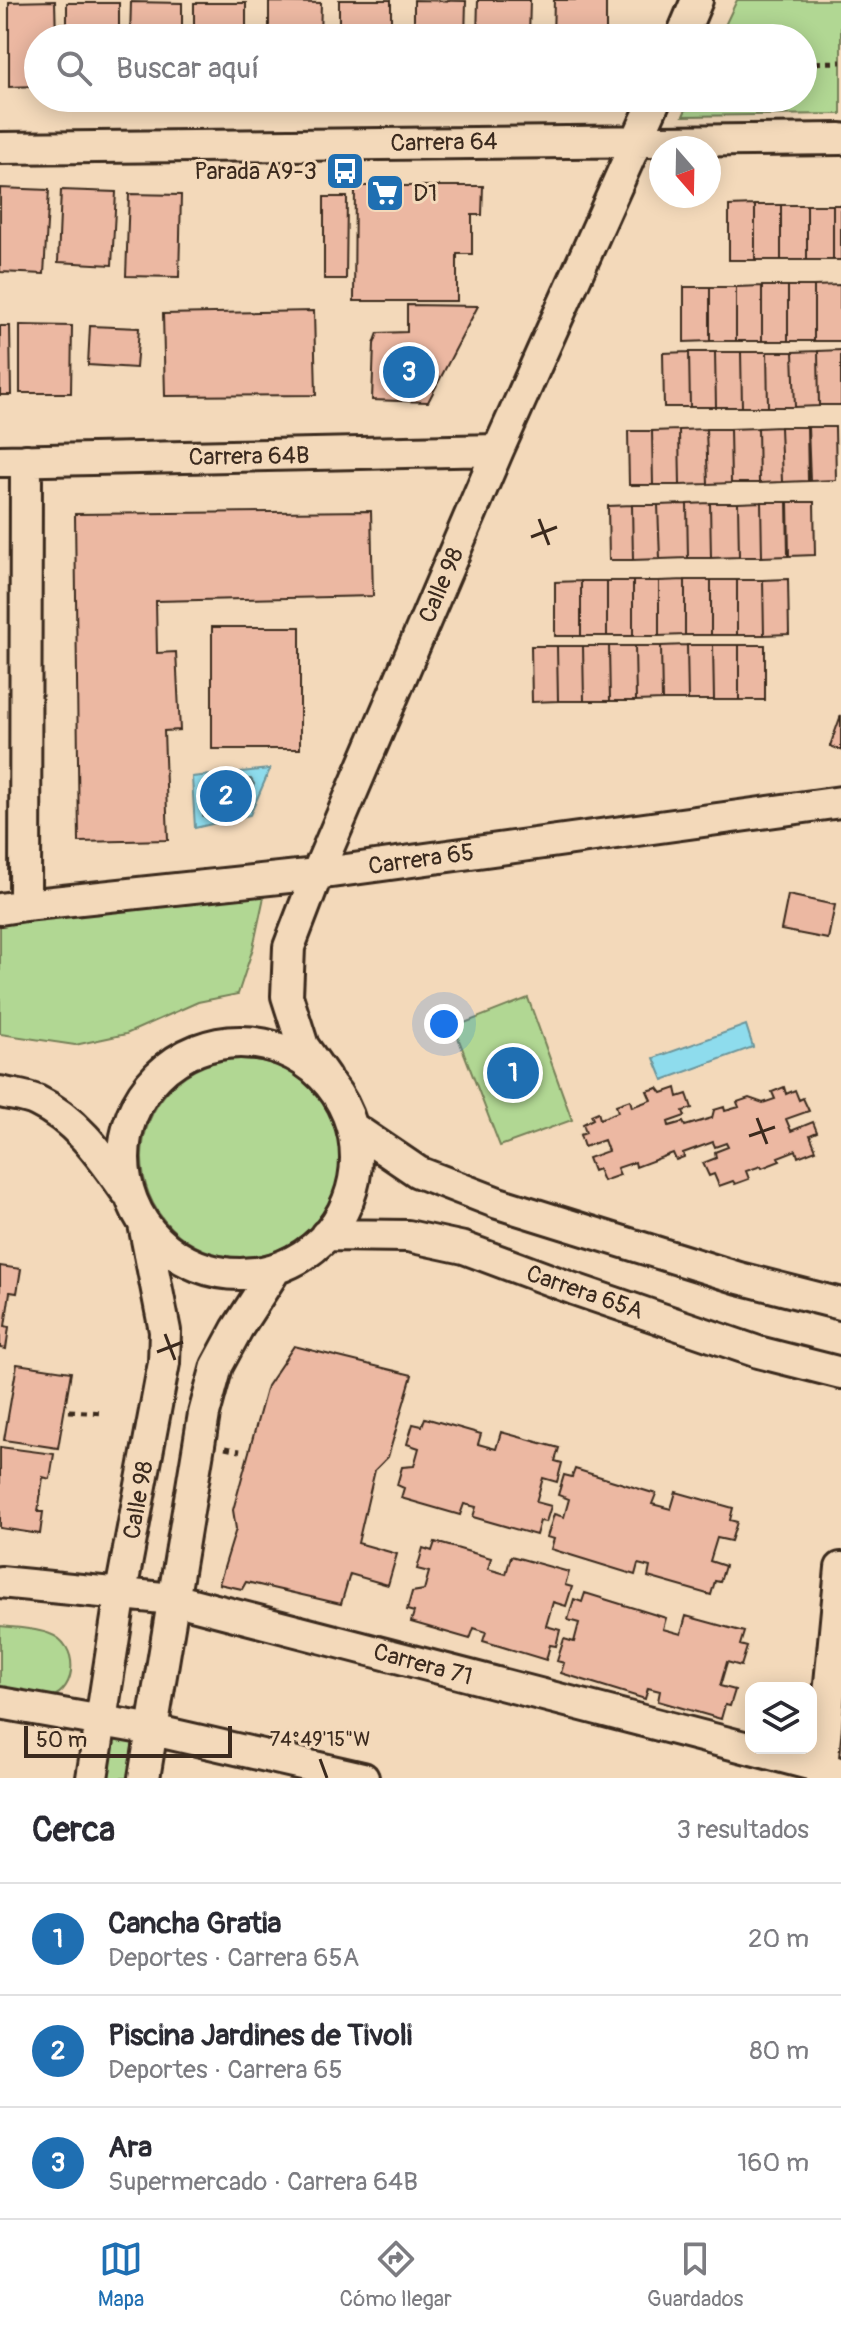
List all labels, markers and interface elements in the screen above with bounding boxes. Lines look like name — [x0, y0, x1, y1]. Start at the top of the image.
search box — [24, 24, 817, 112]
icon: search — [52, 46, 96, 90]
text: Buscar aquí — [116, 50, 259, 87]
street label: Carrera 64 — [390, 127, 498, 158]
north arrow — [649, 136, 721, 208]
bus stop icon: Parada A9-3 — [324, 150, 366, 192]
place label: Parada A9-3 — [194, 157, 317, 186]
supermarket icon: D1 — [364, 172, 406, 214]
place label: D1 — [413, 179, 437, 208]
pin: 3 — [383, 342, 435, 402]
street label: Carrera 64B — [188, 441, 310, 472]
street label: Calle 98 — [413, 543, 470, 627]
pin: 2 — [200, 766, 252, 826]
street label: Carrera 65 — [366, 838, 476, 881]
your location — [424, 1004, 464, 1044]
pin: 1 — [487, 1043, 539, 1103]
street label: Carrera 65A — [522, 1259, 647, 1326]
street label: Calle 98 — [117, 1459, 160, 1541]
street label: Carrera 71 — [370, 1637, 476, 1692]
map controls — [745, 1682, 817, 1754]
button: layers — [745, 1682, 817, 1754]
scale bar — [24, 1722, 232, 1758]
text: 50 m — [36, 1726, 87, 1754]
text: 74°49'15"W — [270, 1727, 370, 1752]
text: Cerca — [32, 1809, 115, 1852]
text: 3 resultados — [677, 1814, 809, 1846]
text: Cancha Gratia — [108, 1905, 281, 1942]
text: 1 — [53, 1923, 63, 1955]
text: 20 m — [748, 1923, 809, 1955]
text: Deportes · Carrera 65A — [108, 1942, 359, 1974]
text: Piscina Jardines de Tivoli — [108, 2017, 412, 2054]
text: 2 — [51, 2035, 65, 2067]
text: 80 m — [749, 2035, 809, 2067]
text: Deportes · Carrera 65 — [108, 2054, 342, 2086]
text: Ara — [108, 2129, 152, 2166]
text: 3 — [51, 2147, 65, 2179]
text: 160 m — [737, 2147, 809, 2179]
text: Supermercado · Carrera 64B — [108, 2166, 418, 2198]
tab: Mapa — [98, 2237, 144, 2313]
tab: Cómo llegar — [340, 2237, 452, 2313]
tab: Guardados — [647, 2237, 743, 2313]

